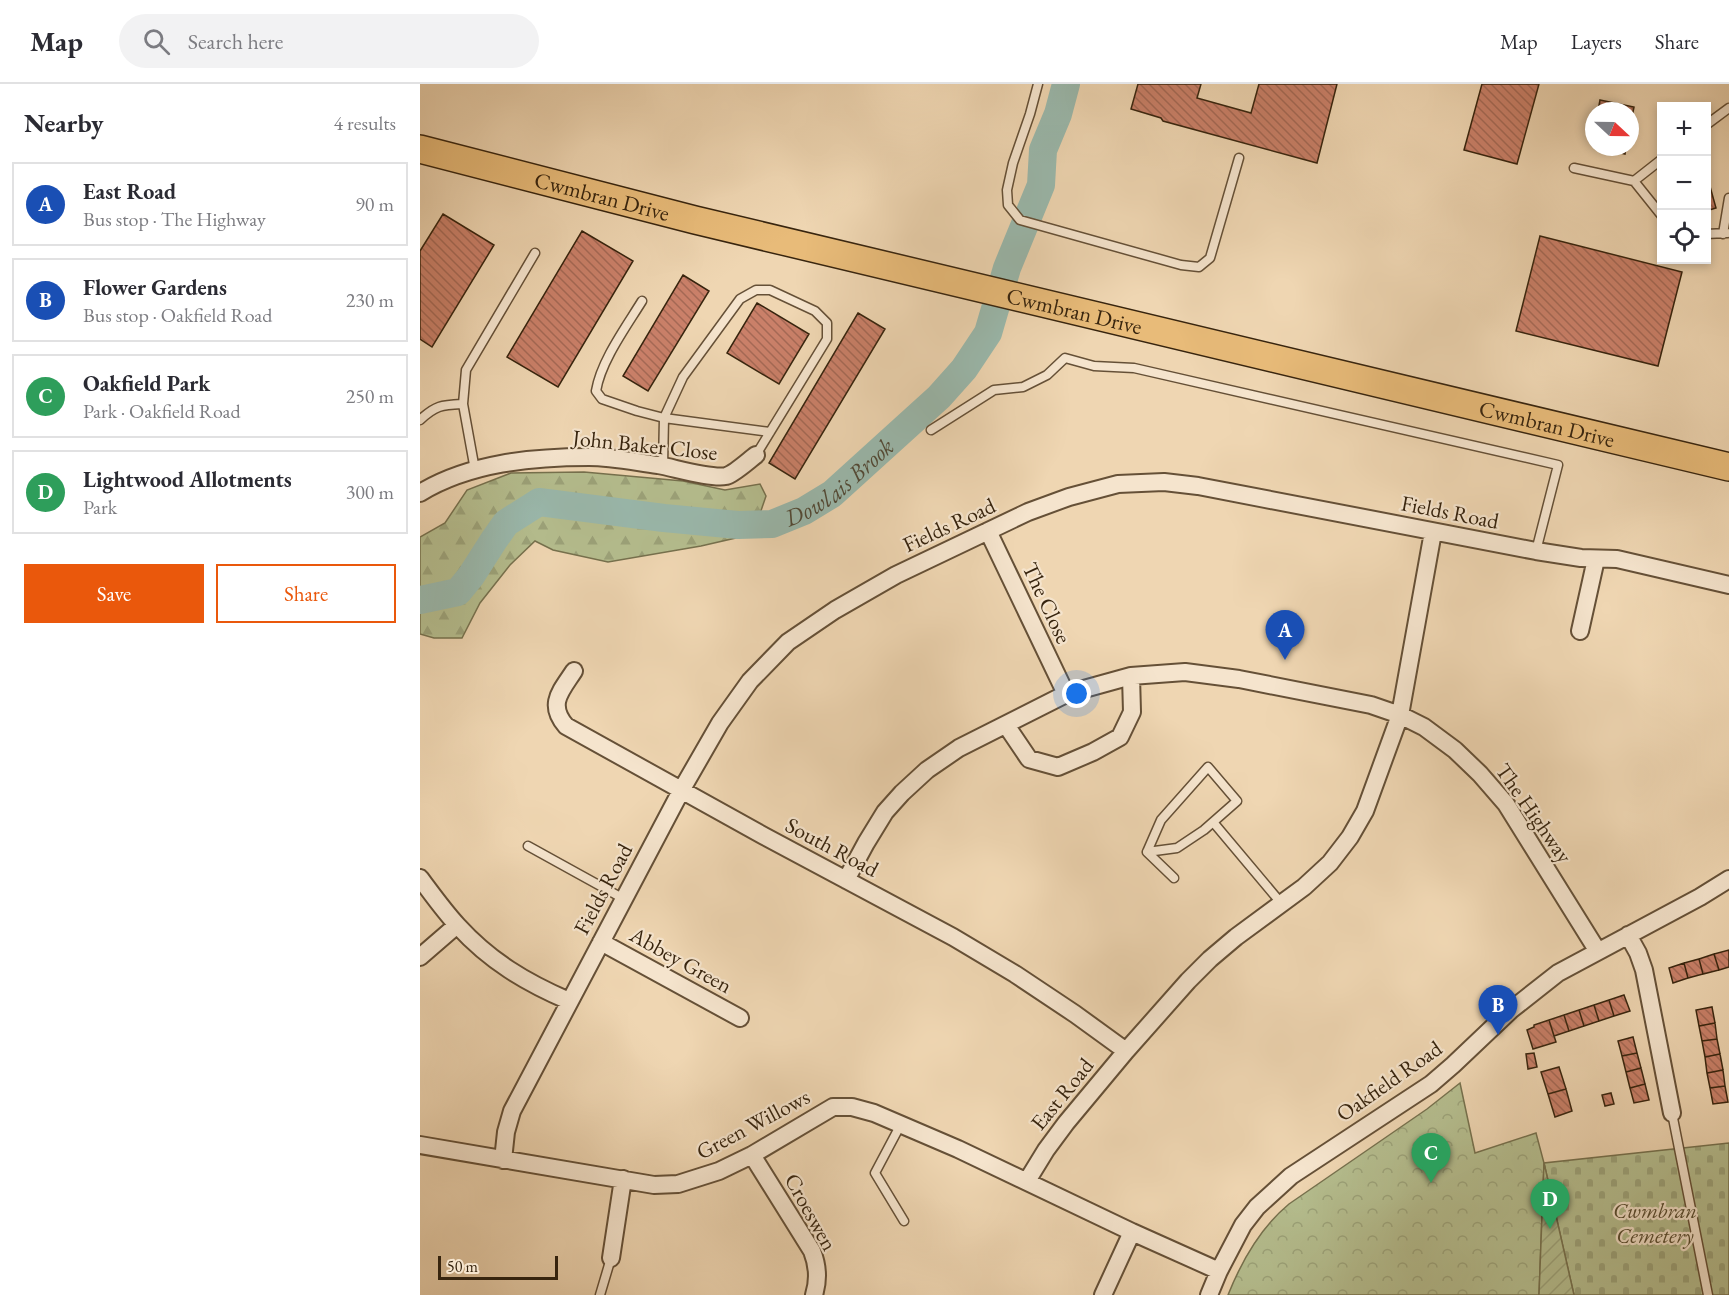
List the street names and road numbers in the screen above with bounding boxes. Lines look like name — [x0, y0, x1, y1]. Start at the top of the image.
street label: Cwmbran Drive — [531, 165, 673, 227]
street label: Cwmbran Drive — [1004, 280, 1145, 341]
street label: Cwmbran Drive — [1476, 393, 1618, 454]
street label: John Baker Close — [569, 423, 719, 467]
street label: Fields Road — [1399, 488, 1502, 536]
street label: Fields Road — [898, 491, 1001, 559]
street label: The Close — [1016, 558, 1079, 649]
street label: The Highway — [1489, 757, 1579, 869]
street label: South Road — [780, 810, 884, 884]
street label: Fields Road — [567, 838, 639, 940]
street label: Abbey Green — [624, 920, 738, 1000]
street label: Oakfield Road — [1330, 1033, 1448, 1128]
street label: East Road — [1024, 1051, 1101, 1136]
street label: Green Willows — [691, 1082, 815, 1166]
street label: Croeswen — [778, 1168, 844, 1256]

